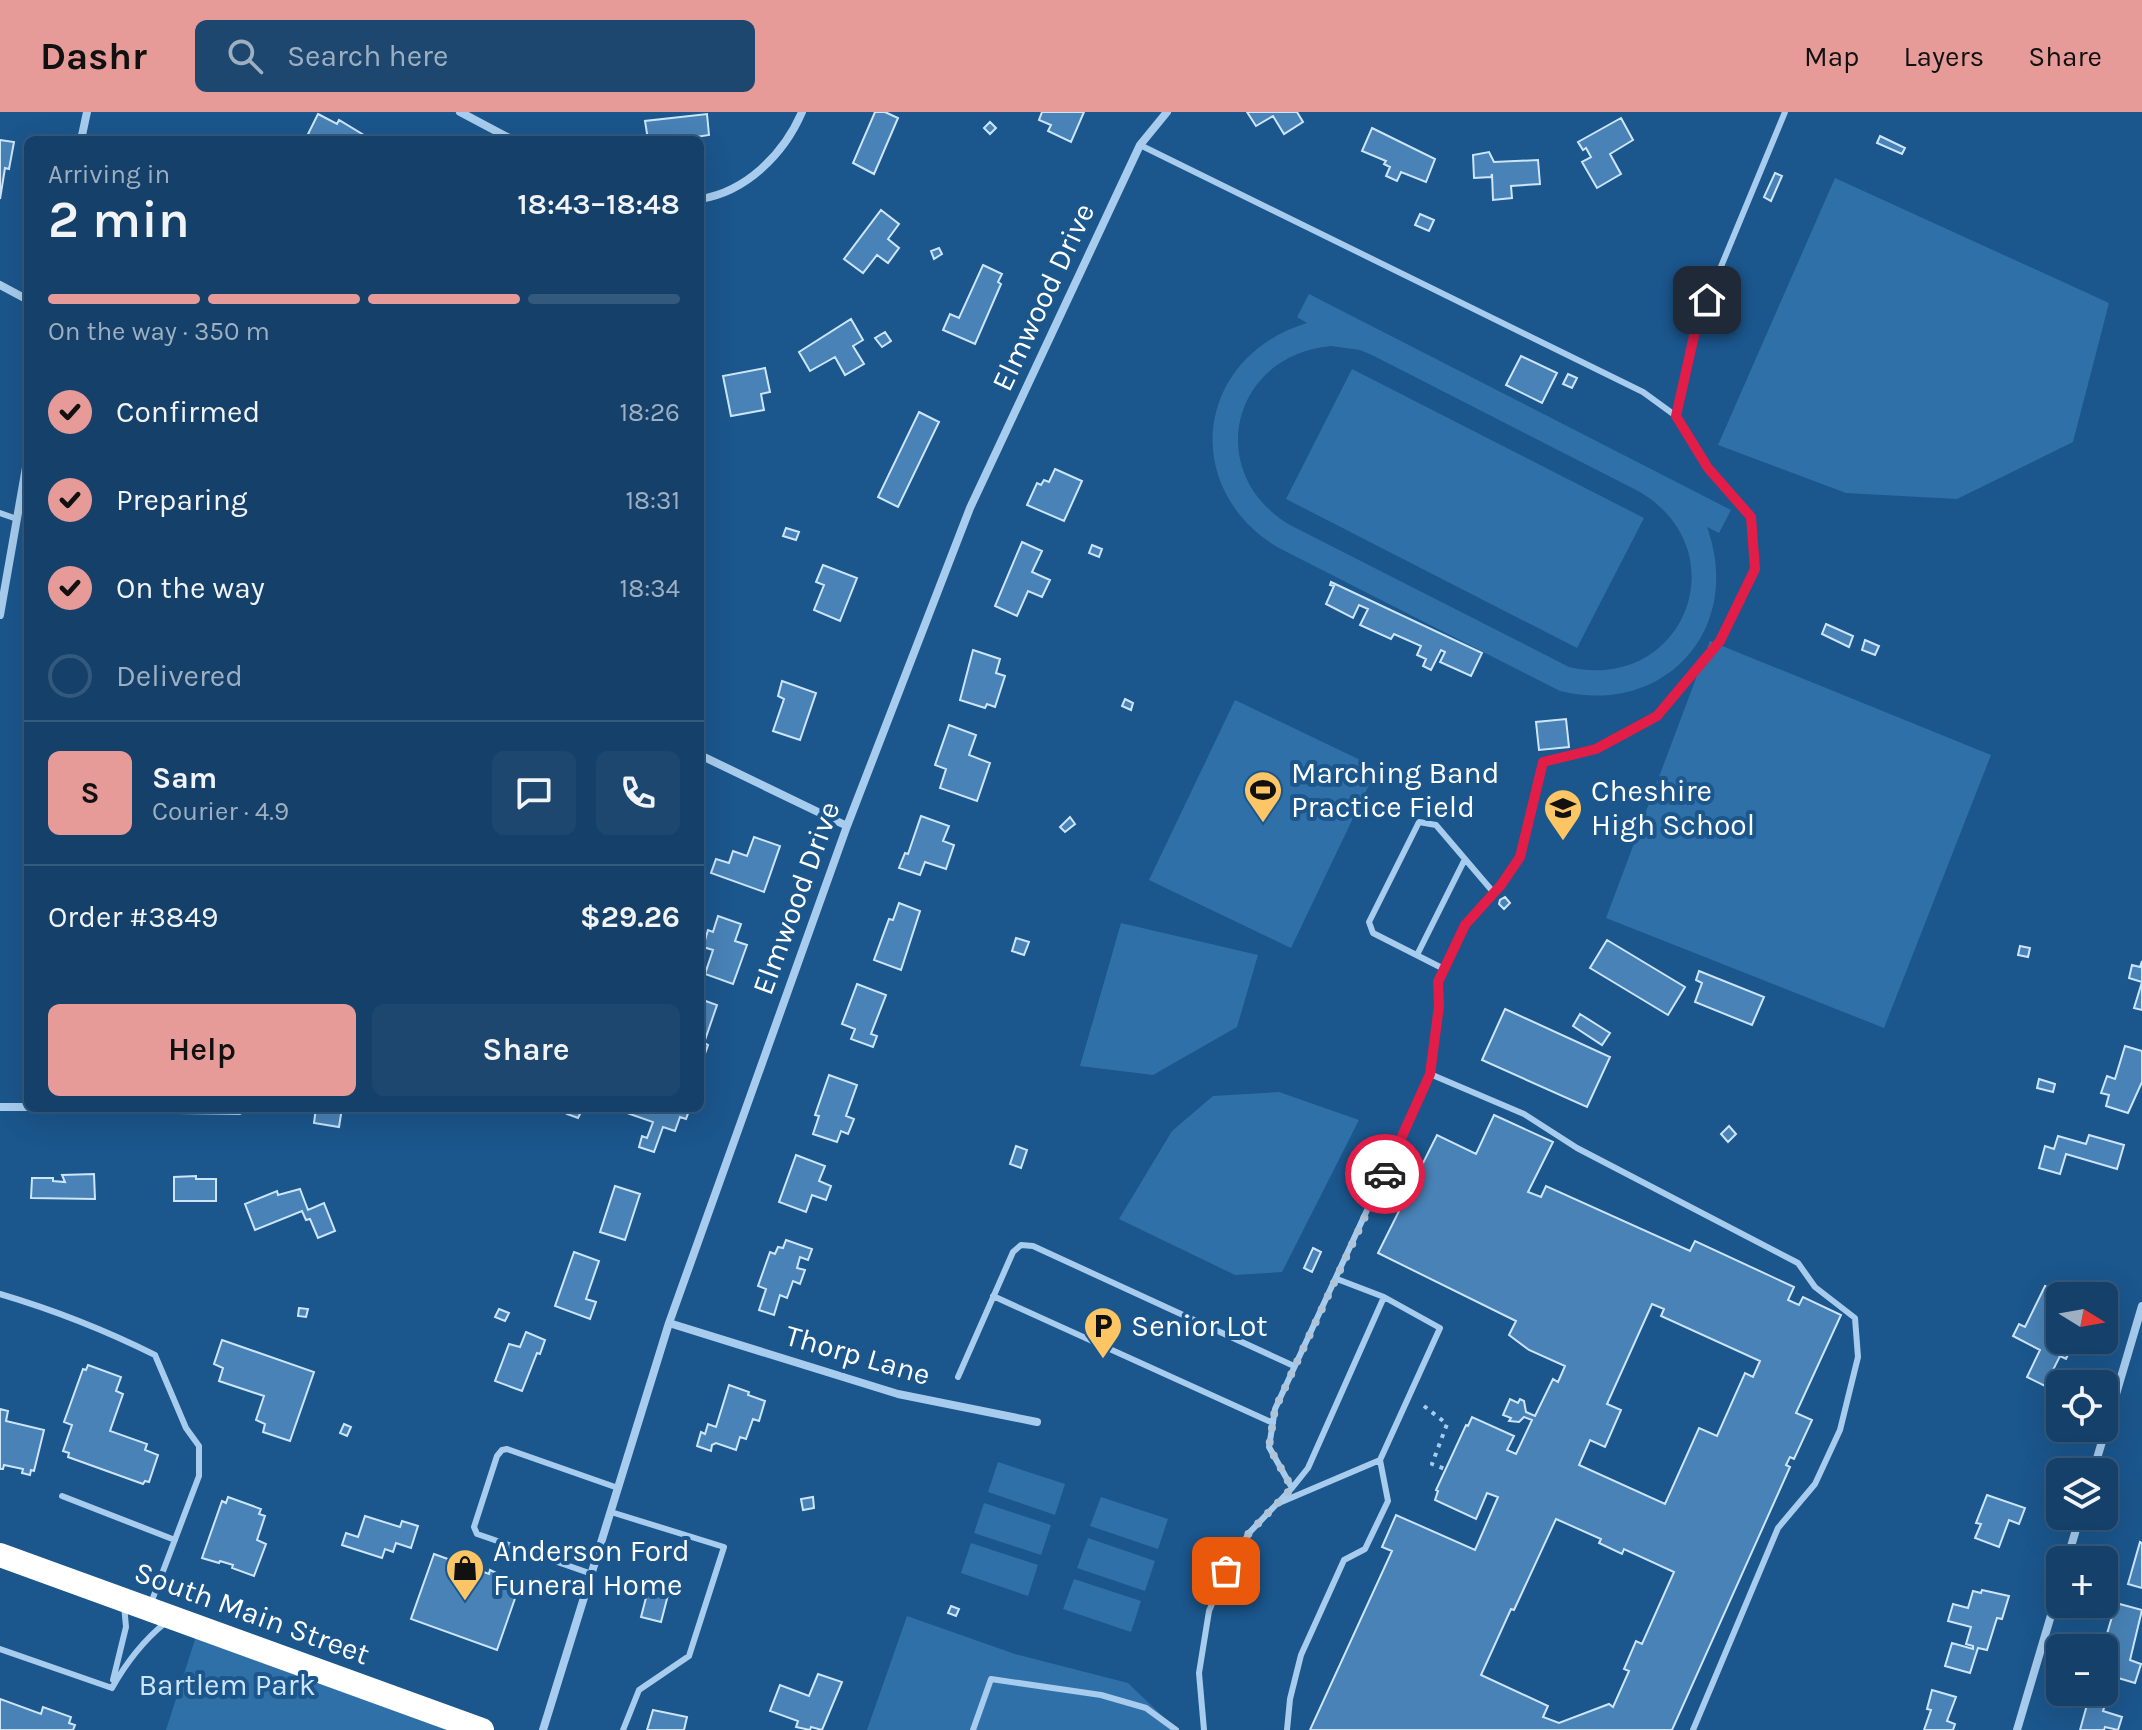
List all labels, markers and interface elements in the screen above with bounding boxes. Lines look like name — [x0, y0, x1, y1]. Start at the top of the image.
search box — [195, 20, 755, 92]
text: Dashr — [40, 34, 147, 79]
icon: search — [223, 34, 267, 78]
text: Search here — [287, 38, 448, 74]
text: Map — [1804, 40, 1859, 73]
text: Layers — [1903, 40, 1984, 73]
text: Share — [2028, 40, 2102, 73]
text: Arriving in — [48, 159, 170, 190]
text: 18:43–18:48 — [517, 186, 680, 222]
text: 2 min — [48, 189, 190, 250]
street label: Elmwood Drive — [984, 197, 1102, 397]
pin — [1673, 266, 1741, 334]
icon: home — [1685, 278, 1729, 322]
text: On the way · 350 m — [48, 316, 270, 347]
icon: check — [48, 390, 92, 434]
text: Confirmed — [116, 394, 260, 430]
text: 18:26 — [619, 397, 680, 428]
icon: check — [48, 478, 92, 522]
text: Preparing — [116, 482, 248, 518]
text: 18:31 — [625, 485, 680, 516]
icon: check — [48, 566, 92, 610]
text: On the way — [116, 570, 265, 606]
text: 18:34 — [620, 573, 680, 604]
text: Delivered — [116, 658, 243, 694]
button: chat — [492, 751, 576, 835]
button: phone — [596, 751, 680, 835]
place label: Marching Band Practice Field — [1291, 755, 1500, 825]
text: Sam — [152, 760, 217, 796]
sports icon: Marching Band Practice Field — [1242, 769, 1284, 824]
place label: Cheshire High School — [1591, 773, 1755, 843]
text: S — [80, 775, 100, 811]
school or university icon: Cheshire High School — [1542, 787, 1584, 842]
text: Courier · 4.9 — [152, 796, 289, 827]
street label: Elmwood Drive — [744, 797, 848, 999]
text: Order #3849 — [48, 899, 218, 935]
text: $29.26 — [580, 899, 680, 935]
button: Help — [48, 1004, 356, 1096]
button: Share — [372, 1004, 680, 1096]
courier — [1345, 1134, 1425, 1214]
icon: car — [1363, 1152, 1407, 1196]
north arrow — [2046, 1282, 2118, 1354]
map controls — [2046, 1282, 2118, 1706]
parking icon: Senior Lot — [1082, 1305, 1124, 1360]
place label: Senior Lot — [1131, 1308, 1268, 1344]
street label: Thorp Lane — [781, 1317, 935, 1393]
button: locate — [2046, 1370, 2118, 1442]
button: layers — [2046, 1458, 2118, 1530]
place label: Anderson Ford Funeral Home — [493, 1533, 690, 1603]
pin — [1192, 1537, 1260, 1605]
button: + — [2046, 1546, 2118, 1618]
shop icon: Anderson Ford Funeral Home — [444, 1547, 486, 1602]
icon: bag — [1204, 1549, 1248, 1593]
street label: South Main Street — [129, 1554, 375, 1672]
button: − — [2046, 1634, 2118, 1706]
park label: Bartlem Park — [138, 1667, 316, 1703]

